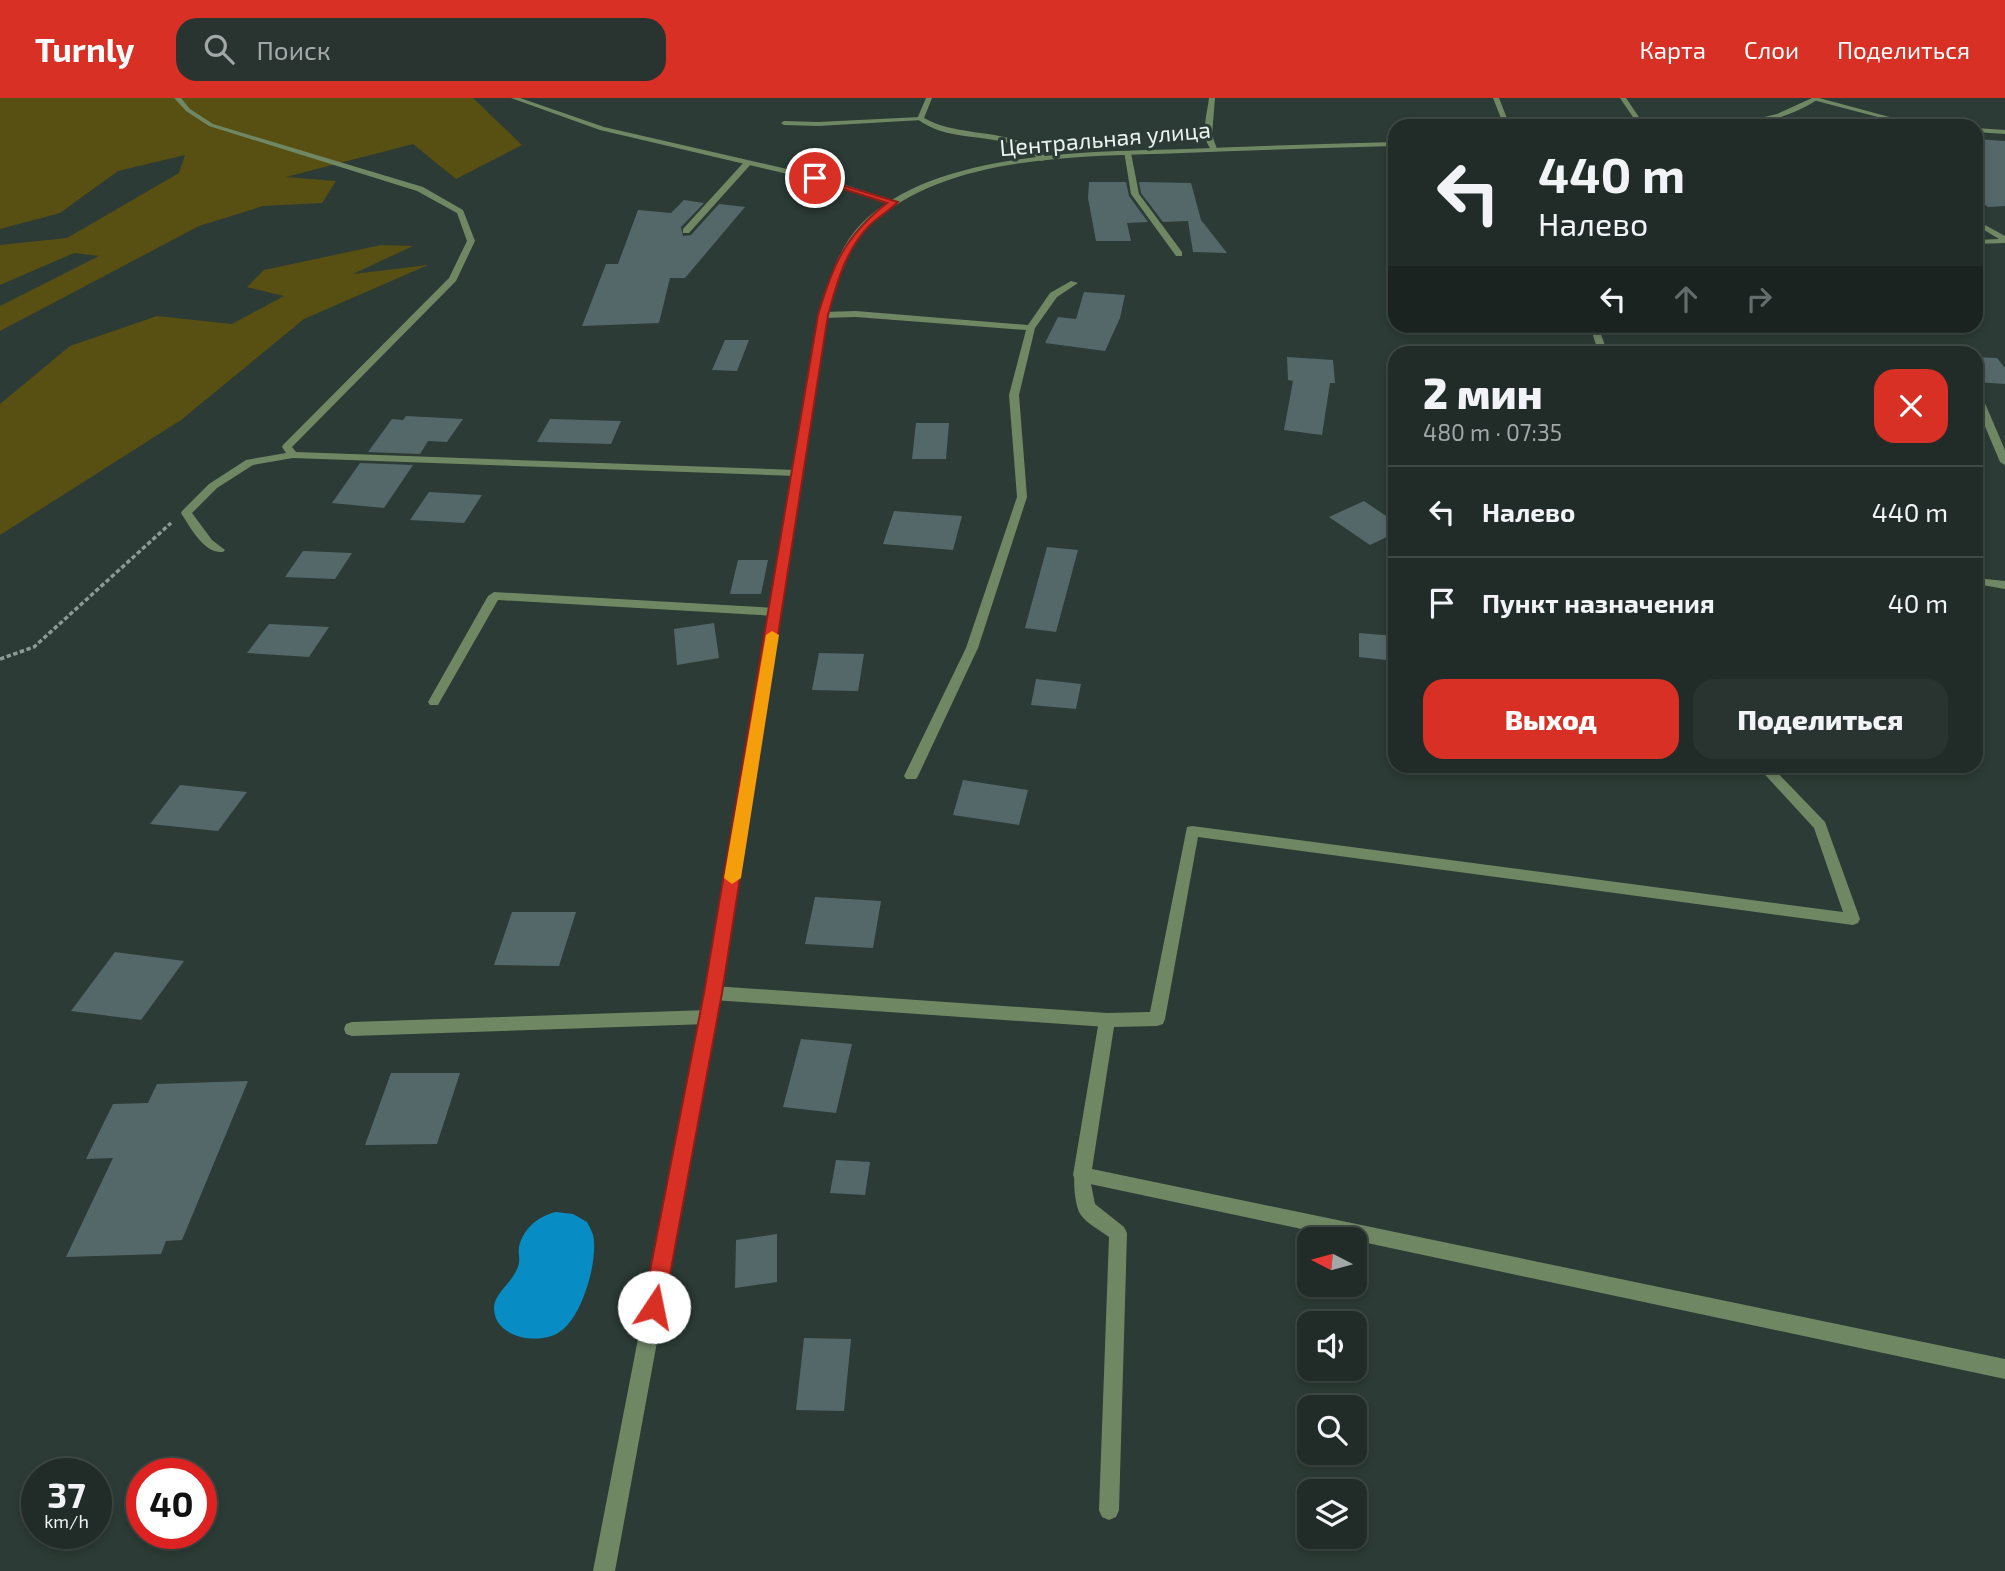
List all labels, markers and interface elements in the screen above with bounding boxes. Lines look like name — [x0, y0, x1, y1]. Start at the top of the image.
search box — [176, 18, 666, 81]
text: Turnly — [35, 29, 134, 69]
icon: search — [200, 30, 238, 68]
text: Поиск — [256, 34, 331, 65]
text: Карта — [1639, 35, 1706, 64]
text: Слои — [1744, 35, 1799, 64]
text: Поделиться — [1837, 35, 1970, 64]
street label: Центральная улица — [998, 115, 1212, 162]
text: 440 m — [1538, 144, 1685, 203]
icon: left — [1423, 147, 1514, 238]
pin — [785, 148, 845, 208]
icon: arrive — [796, 159, 834, 197]
text: Налево — [1538, 204, 1648, 242]
icon: left — [1594, 280, 1632, 318]
icon: ahead — [1667, 280, 1705, 318]
icon: right — [1740, 280, 1778, 318]
text: 2 мин — [1423, 367, 1543, 417]
button: close — [1874, 369, 1948, 443]
text: 480 m · 07:35 — [1423, 418, 1562, 446]
icon: left — [1423, 493, 1461, 531]
text: Налево — [1482, 496, 1575, 527]
text: 440 m — [1872, 496, 1948, 527]
icon: arrive — [1423, 584, 1461, 622]
text: Пункт назначения — [1482, 587, 1715, 618]
text: 40 m — [1888, 587, 1948, 618]
button: Выход — [1423, 679, 1679, 759]
button: Поделиться — [1693, 679, 1948, 759]
north arrow — [1297, 1227, 1367, 1297]
map controls — [1297, 1227, 1367, 1549]
position arrow — [617, 1270, 691, 1344]
button: sound — [1297, 1311, 1367, 1381]
button: search — [1297, 1395, 1367, 1465]
speed limit sign: 40 — [126, 1458, 217, 1549]
text: 37 — [47, 1473, 86, 1515]
button: layers — [1297, 1479, 1367, 1549]
text: km/h — [44, 1510, 89, 1532]

